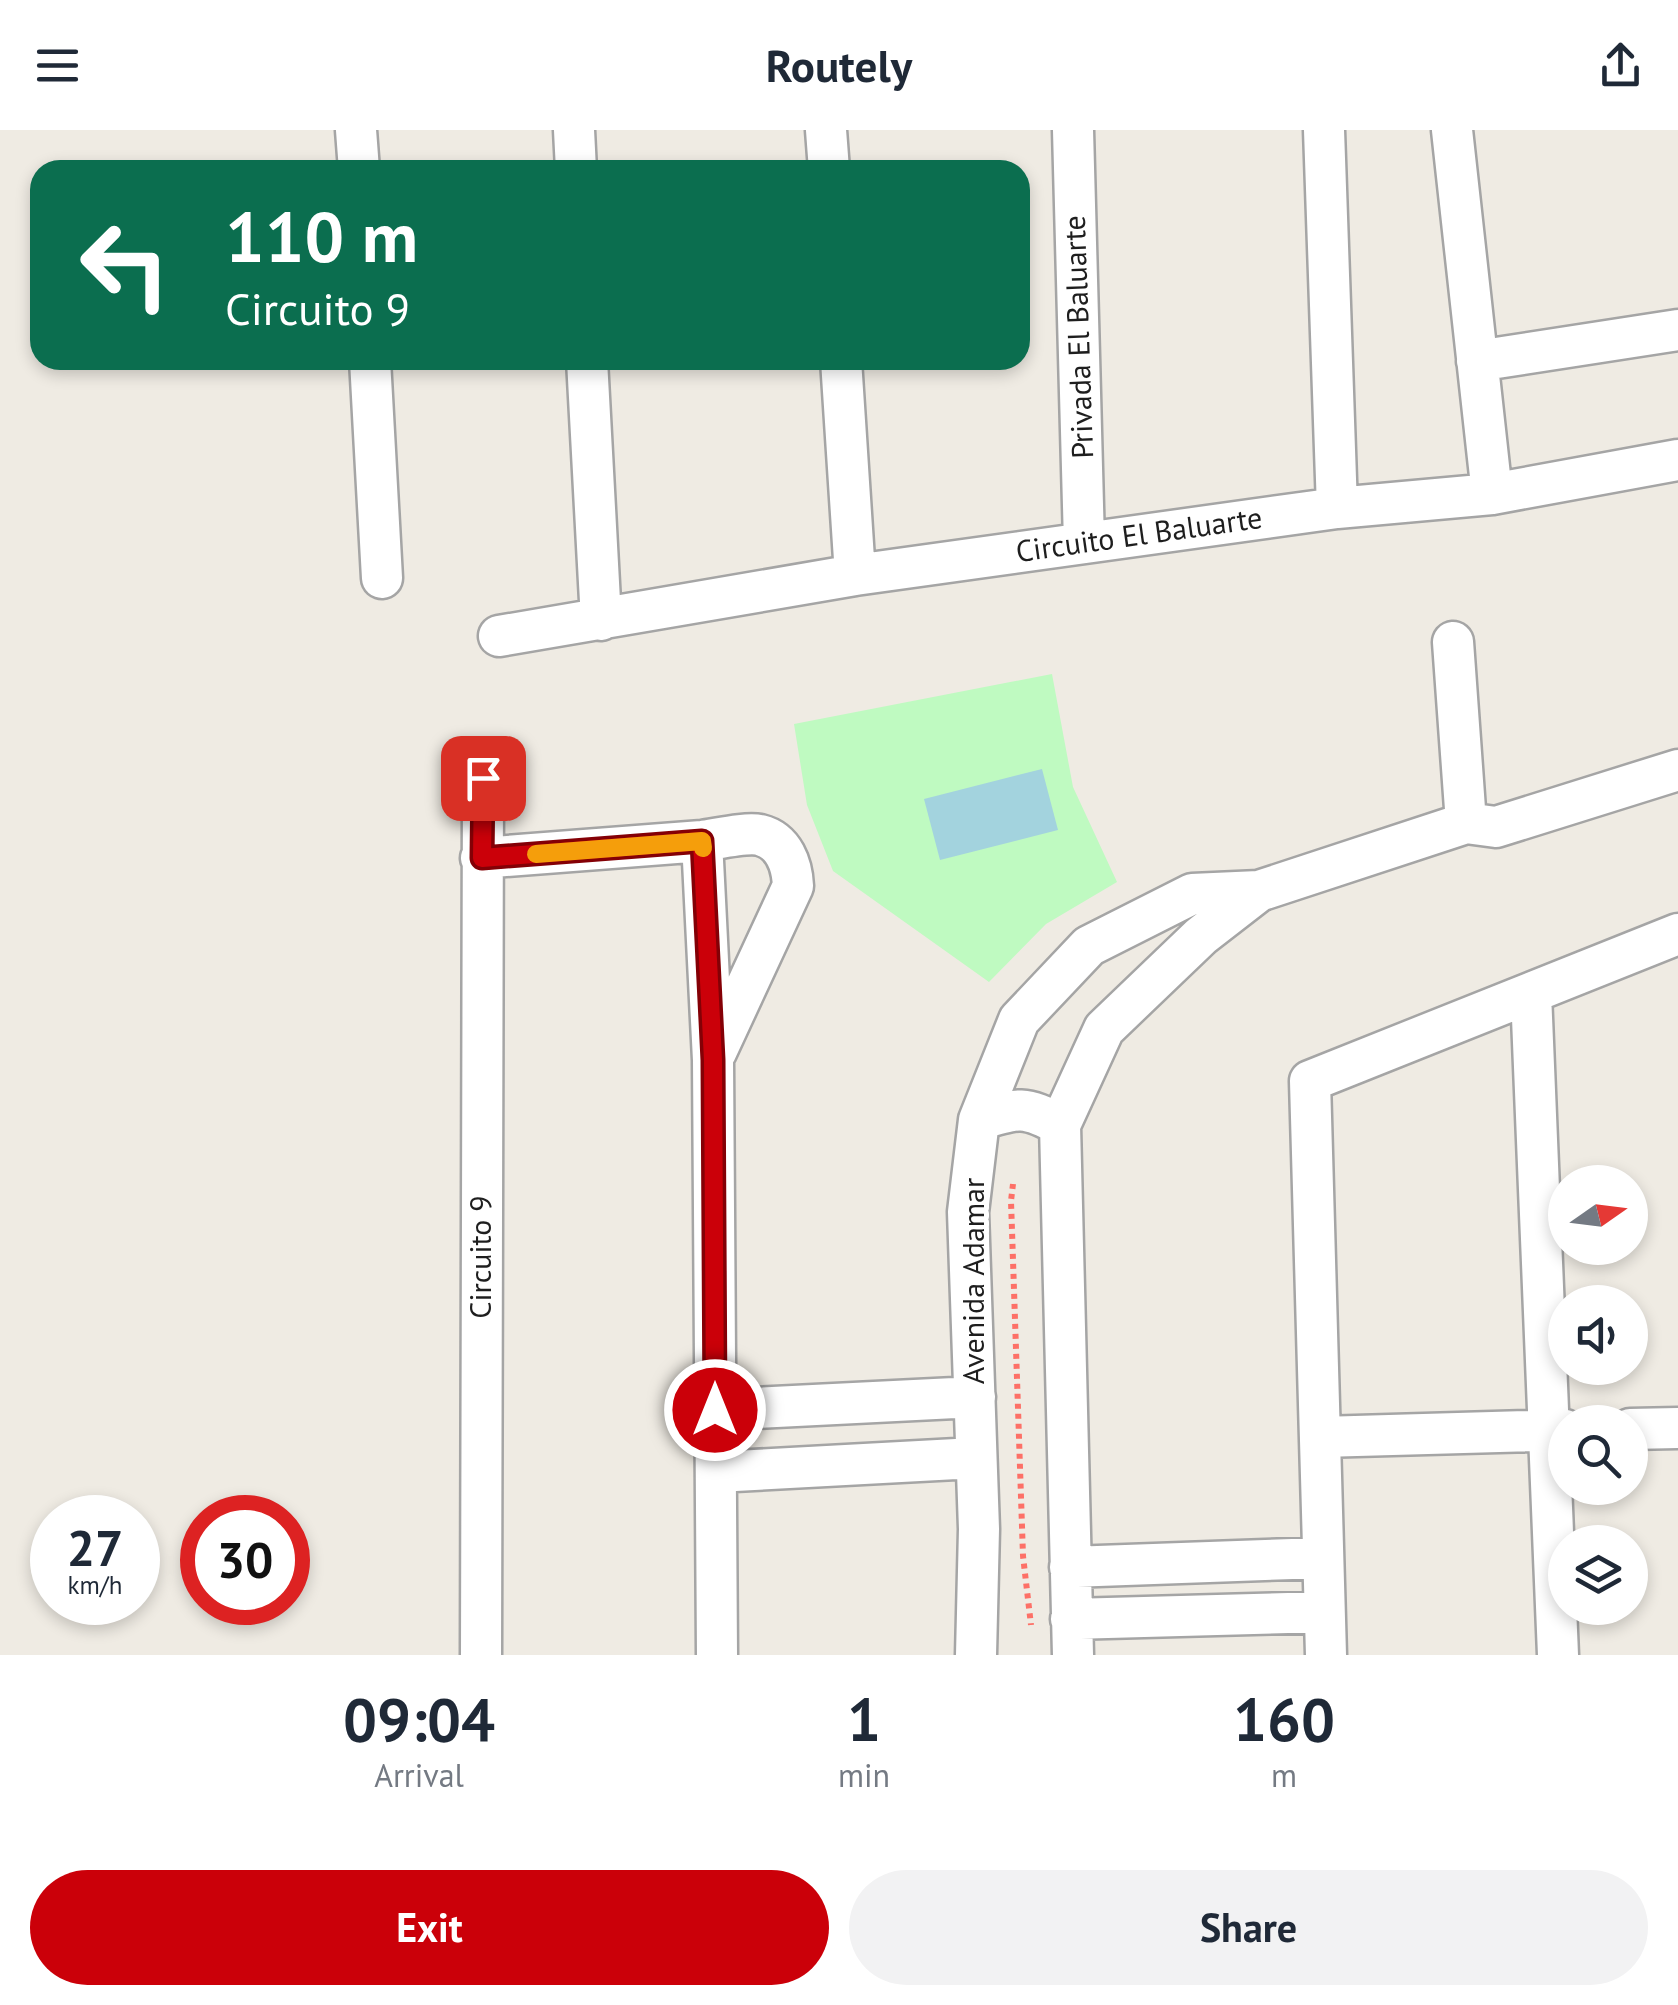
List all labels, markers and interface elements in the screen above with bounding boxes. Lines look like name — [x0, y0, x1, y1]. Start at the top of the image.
text: Routely — [766, 36, 912, 94]
icon: menu — [30, 38, 85, 93]
icon: share — [1593, 38, 1648, 93]
text: 110 m — [225, 191, 418, 281]
icon: left — [60, 200, 190, 330]
street label: Privada El Baluarte — [1054, 215, 1101, 459]
text: Circuito 9 — [225, 279, 410, 337]
street label: Circuito El Baluarte — [1013, 497, 1264, 570]
pin — [441, 736, 526, 821]
icon: arrive — [456, 751, 511, 806]
north arrow — [1548, 1165, 1648, 1265]
map controls — [1548, 1165, 1648, 1625]
street label: Avenida Adamar — [953, 1178, 992, 1384]
street label: Circuito 9 — [460, 1195, 499, 1319]
button: sound — [1548, 1285, 1648, 1385]
position arrow — [663, 1358, 767, 1462]
button: search — [1548, 1405, 1648, 1505]
speed limit sign: 30 — [180, 1495, 310, 1625]
text: 27 — [67, 1515, 123, 1580]
button: layers — [1548, 1525, 1648, 1625]
text: km/h — [68, 1569, 122, 1601]
text: 09:04 — [343, 1680, 495, 1758]
text: 1 — [847, 1680, 881, 1758]
text: 160 — [1233, 1680, 1335, 1758]
text: Arrival — [374, 1754, 464, 1796]
text: min — [838, 1754, 890, 1796]
text: m — [1271, 1754, 1297, 1796]
button: Exit — [30, 1870, 829, 1985]
button: Share — [849, 1870, 1648, 1985]

